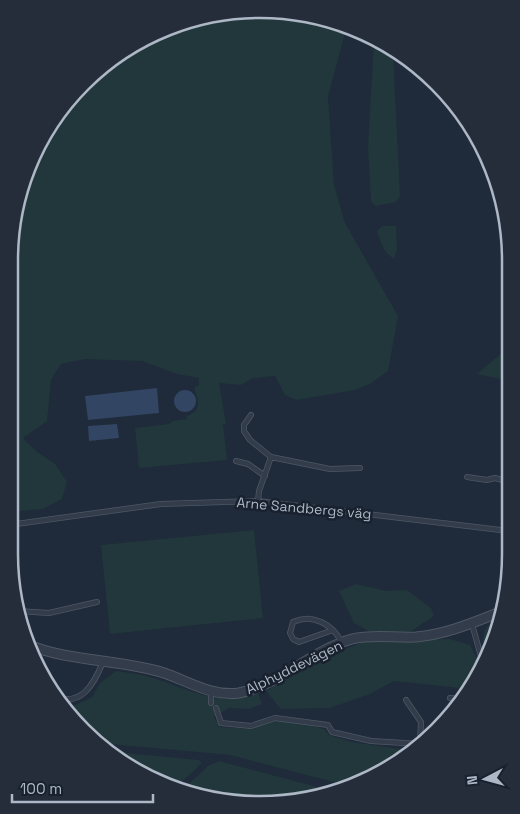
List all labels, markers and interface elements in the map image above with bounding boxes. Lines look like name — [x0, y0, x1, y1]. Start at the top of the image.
street label: Arne Sandbergs väg — [236, 493, 372, 523]
street label: Alphyddevägen — [243, 636, 345, 698]
north arrow — [460, 754, 510, 804]
scale bar — [12, 772, 154, 804]
text: N — [463, 775, 482, 786]
text: 100 m — [20, 779, 62, 798]

